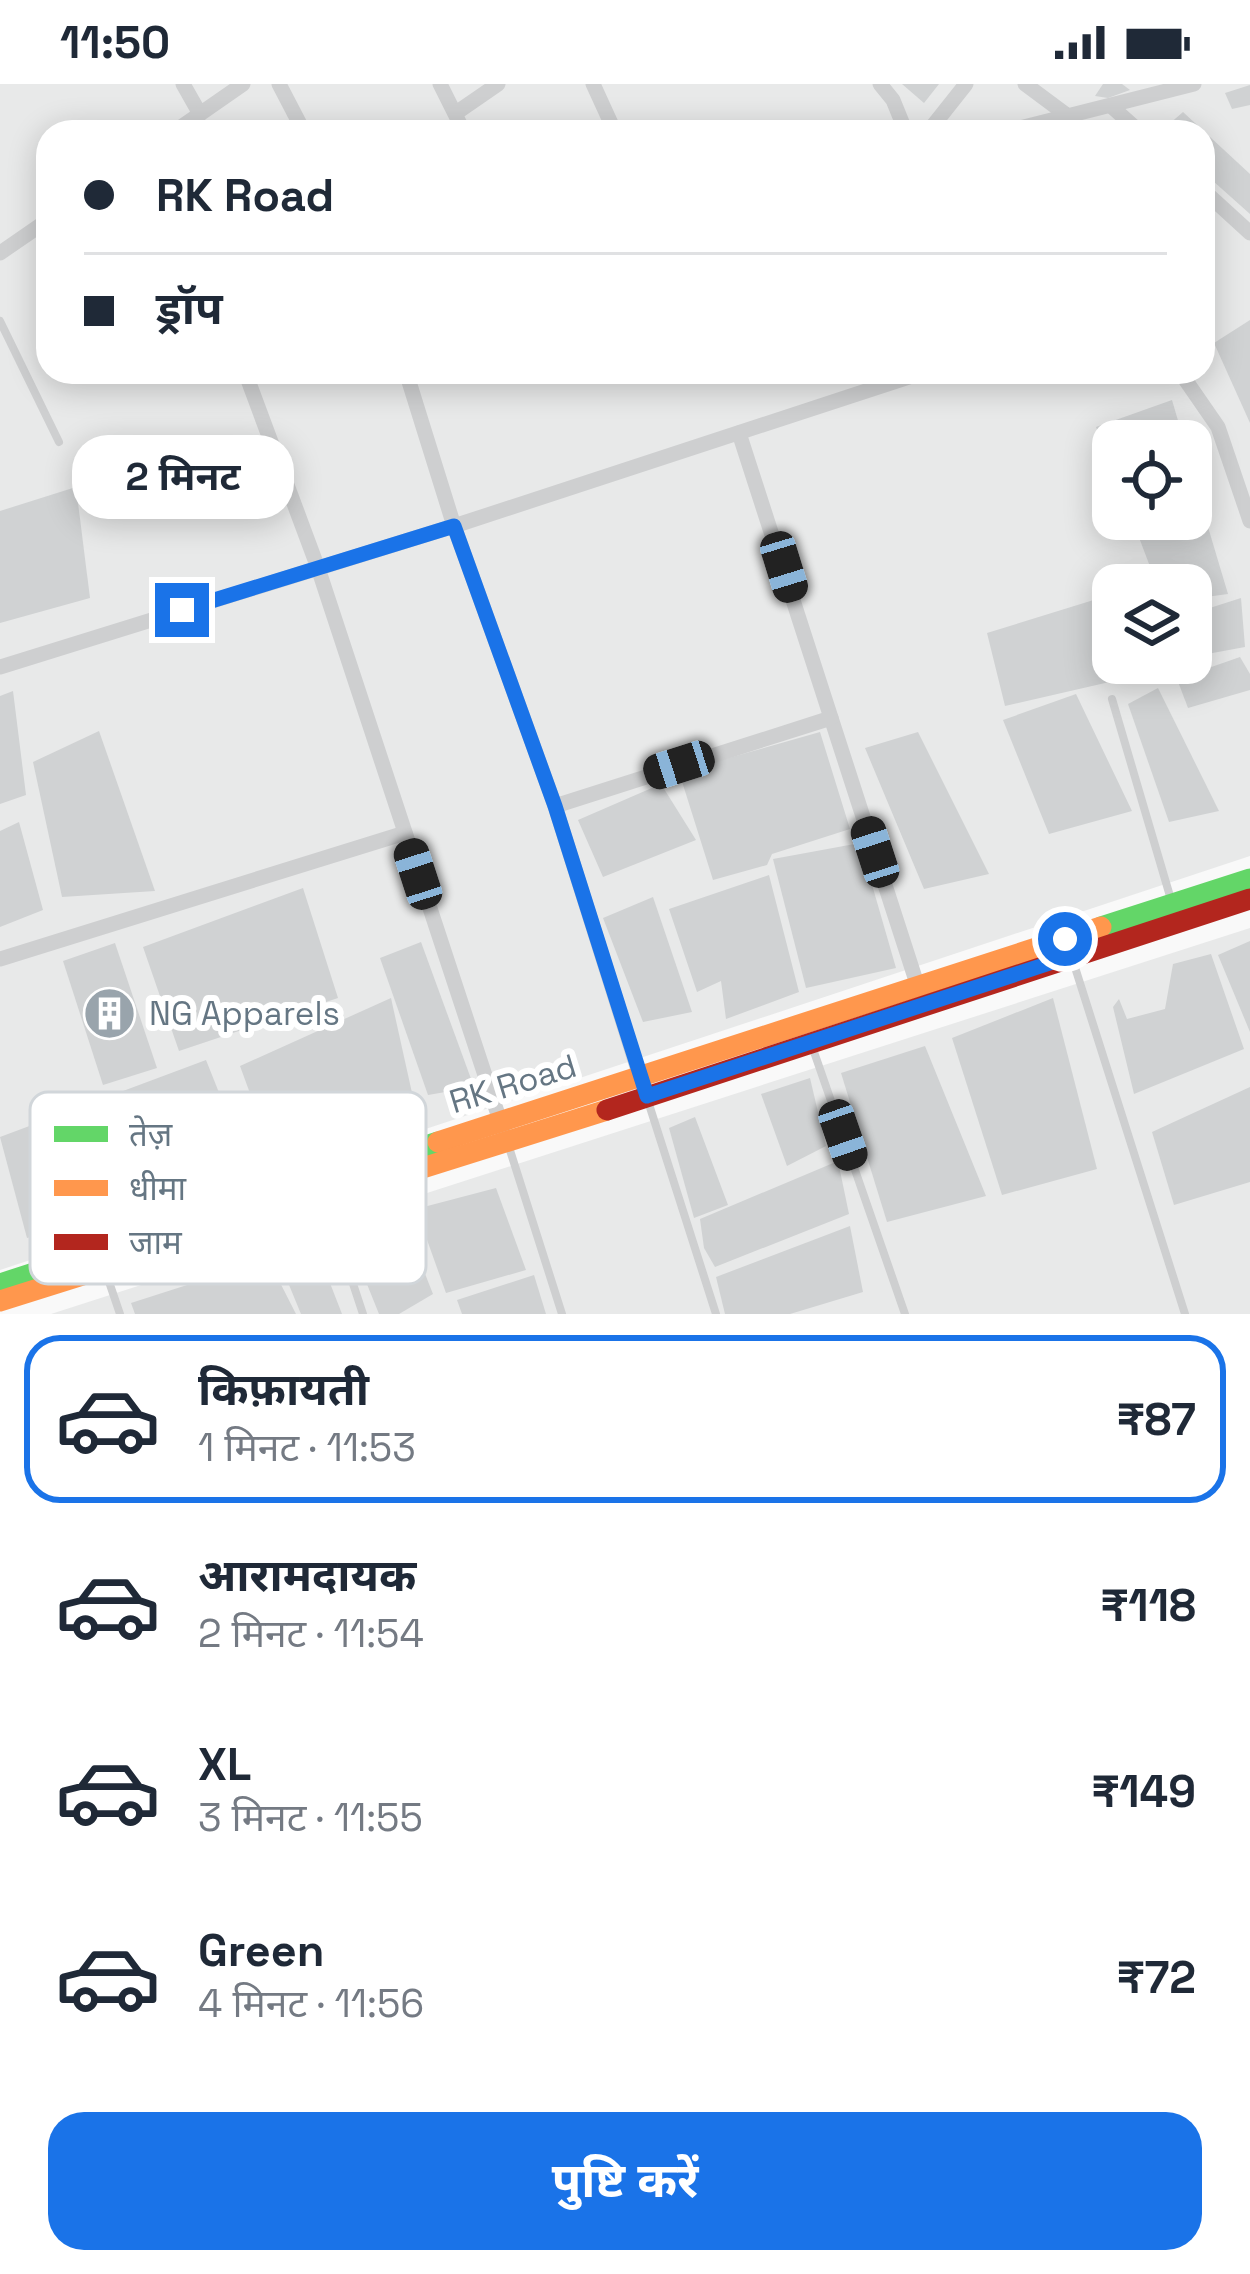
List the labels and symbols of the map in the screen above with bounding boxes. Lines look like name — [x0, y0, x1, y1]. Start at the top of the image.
callout: 2 मिनट — [71, 436, 293, 520]
car — [756, 527, 812, 607]
route end — [155, 583, 209, 637]
car — [639, 737, 719, 793]
car — [847, 812, 903, 892]
car — [390, 834, 446, 914]
route start — [1038, 912, 1092, 966]
building icon: NG Apparels — [82, 986, 138, 1042]
place label: NG Apparels — [149, 993, 340, 1035]
street label: RK Road — [444, 1045, 582, 1123]
legend — [30, 1092, 426, 1284]
car — [814, 1095, 872, 1175]
text: तेज़ — [129, 1114, 173, 1156]
text: धीमा — [129, 1168, 188, 1210]
text: जाम — [129, 1222, 183, 1264]

